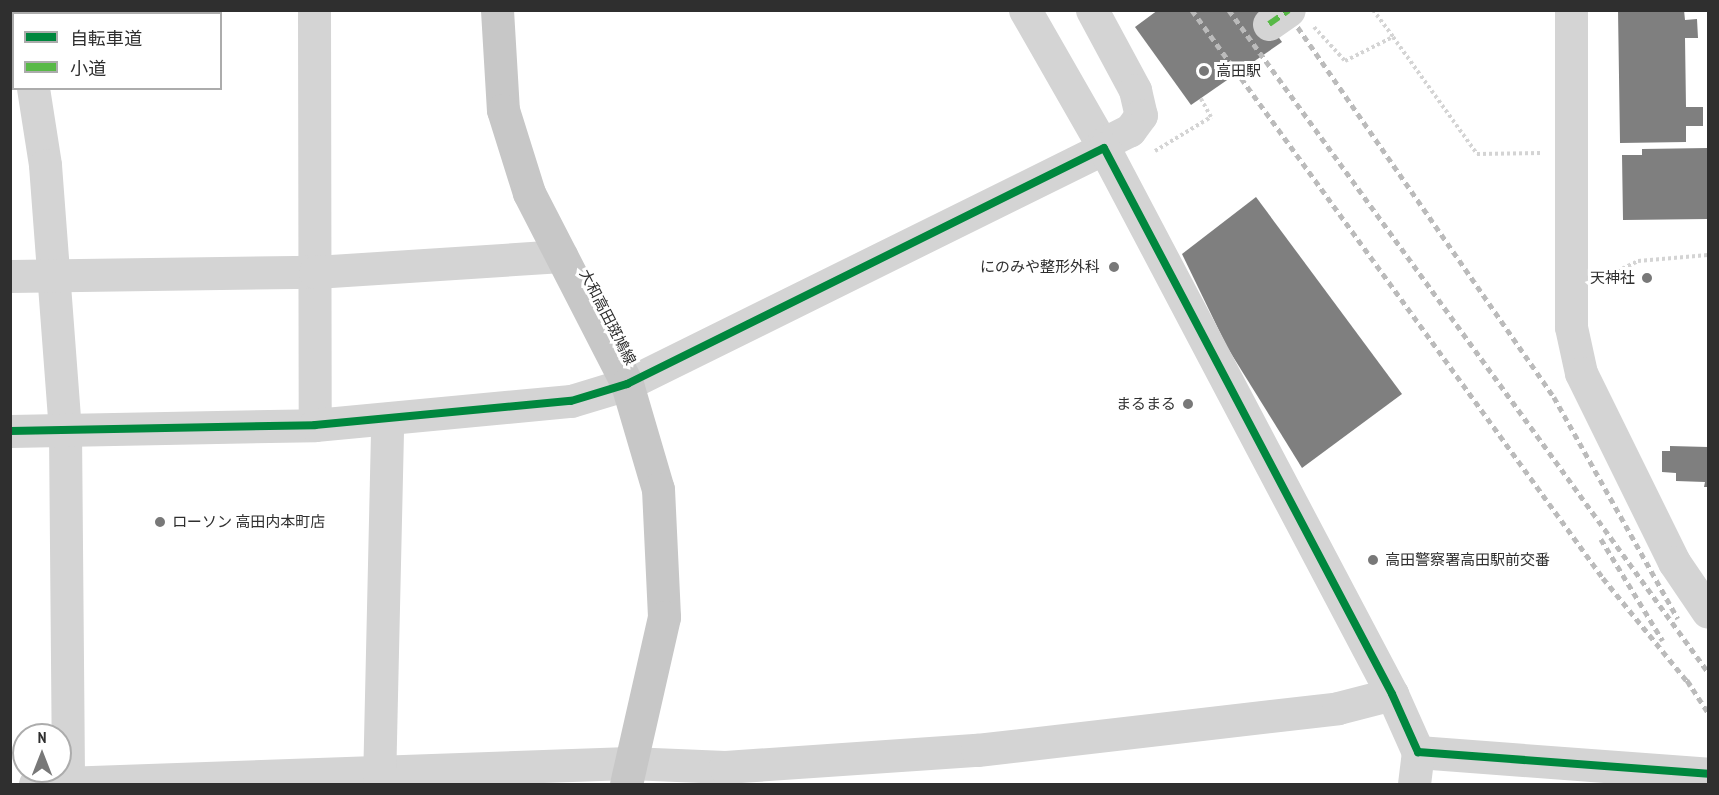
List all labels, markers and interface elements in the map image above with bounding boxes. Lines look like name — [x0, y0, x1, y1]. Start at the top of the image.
legend — [12, 12, 222, 90]
text: 自転車道 — [70, 27, 142, 50]
text: 小道 — [70, 57, 106, 80]
place label: 高田駅 — [1216, 62, 1261, 80]
marker: 高田駅 — [1197, 64, 1211, 78]
place label: にのみや整形外科 — [980, 258, 1100, 276]
marker: にのみや整形外科 — [1105, 258, 1123, 276]
street label: 大和高田斑鳩線 — [576, 266, 640, 368]
place label: 天神社 — [1590, 269, 1635, 287]
marker: 天神社 — [1640, 271, 1654, 285]
place label: まるまる — [1116, 395, 1176, 413]
marker: まるまる — [1181, 397, 1195, 411]
place label: ローソン 高田内本町店 — [172, 513, 325, 531]
marker: ローソン 高田内本町店 — [153, 515, 167, 529]
place label: 高田警察署高田駅前交番 — [1385, 551, 1550, 569]
marker: 高田警察署高田駅前交番 — [1366, 553, 1380, 567]
north arrow — [12, 723, 72, 783]
text: N — [38, 727, 46, 747]

